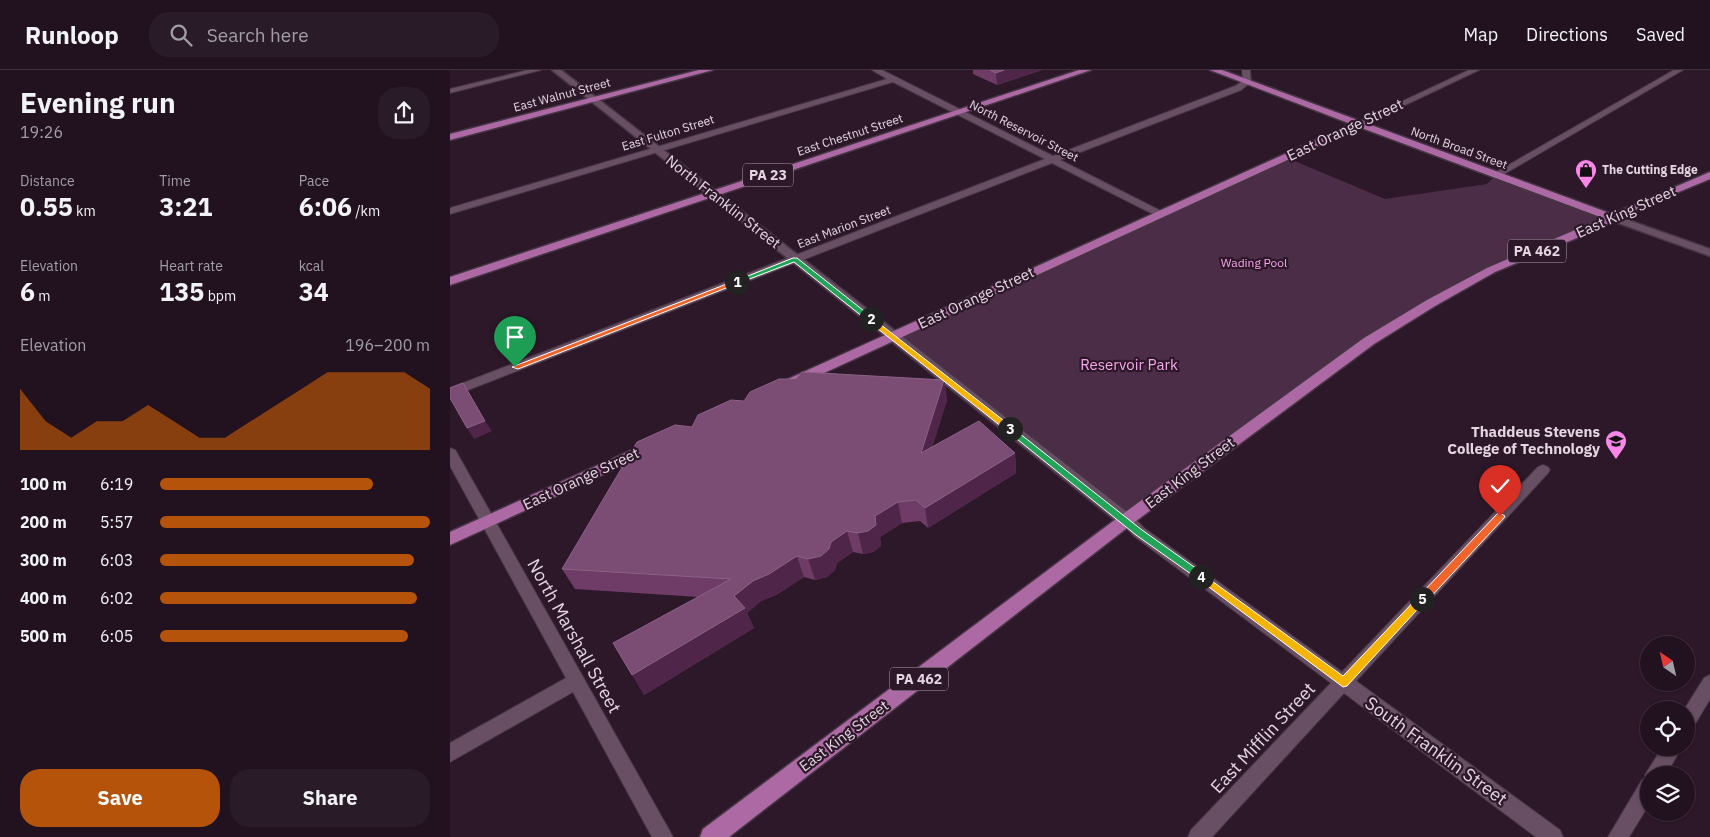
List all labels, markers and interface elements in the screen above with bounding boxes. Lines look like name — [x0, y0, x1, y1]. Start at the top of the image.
search box — [149, 12, 499, 57]
text: Runloop — [25, 19, 119, 51]
icon: search — [167, 21, 195, 49]
text: Search here — [207, 23, 309, 47]
text: Map — [1463, 23, 1498, 46]
text: Directions — [1526, 23, 1608, 46]
text: Saved — [1636, 23, 1685, 46]
street label: East Walnut Street — [512, 74, 612, 115]
text: Evening run — [20, 84, 176, 121]
button: share — [378, 87, 430, 139]
street label: East Orange Street — [1284, 94, 1406, 165]
street label: North Reservoir Street — [967, 97, 1081, 165]
street label: East Chestnut Street — [795, 110, 905, 159]
street label: East Fulton Street — [620, 111, 716, 154]
text: 19:26 — [20, 122, 63, 142]
street label: North Broad Street — [1409, 123, 1509, 172]
street label: North Franklin Street — [662, 151, 785, 252]
shop icon: The Cutting Edge — [1574, 158, 1598, 189]
place label: The Cutting Edge — [1602, 162, 1698, 177]
road number: PA 23 — [743, 164, 793, 186]
text: Distance — [20, 172, 75, 190]
text: Time — [159, 172, 191, 190]
text: Pace — [299, 172, 329, 190]
street label: East King Street — [1573, 181, 1679, 242]
text: 0.55 — [20, 190, 73, 223]
text: 3:21 — [159, 190, 213, 223]
text: 6:06 — [299, 190, 352, 223]
text: km — [73, 202, 96, 220]
text: /km — [352, 202, 380, 220]
street label: East Marion Street — [795, 202, 893, 251]
road number: PA 462 — [1508, 240, 1566, 262]
park label: Wading Pool — [1221, 255, 1287, 270]
text: Elevation — [20, 257, 78, 275]
text: Heart rate — [159, 257, 223, 275]
text: kcal — [299, 257, 324, 275]
street label: East Orange Street — [915, 262, 1037, 333]
pin: 1 — [724, 270, 750, 294]
text: 1 — [733, 273, 742, 291]
text: 6 — [20, 275, 35, 308]
text: 135 — [159, 275, 204, 308]
text: 34 — [299, 275, 329, 308]
text: m — [35, 287, 51, 305]
text: bpm — [204, 287, 236, 305]
pin: 2 — [858, 306, 884, 332]
text: 2 — [867, 310, 876, 328]
pin — [494, 316, 536, 367]
icon: arrive — [501, 323, 529, 351]
text: Elevation — [20, 335, 86, 355]
text: 196–200 m — [345, 335, 430, 355]
park label: Reservoir Park — [1080, 355, 1178, 374]
pin: 3 — [998, 416, 1022, 442]
text: 3 — [1006, 420, 1015, 438]
place label: Thaddeus Stevens College of Technology — [1447, 422, 1600, 458]
school or university icon: Thaddeus Stevens College of Technology — [1604, 429, 1628, 460]
street label: East King Street — [1141, 433, 1238, 512]
street label: East Orange Street — [520, 443, 642, 514]
pin — [1479, 465, 1521, 516]
icon: check — [1486, 472, 1514, 500]
text: 100 m — [20, 474, 67, 494]
text: 6:19 — [100, 474, 133, 494]
text: 200 m — [20, 512, 67, 532]
text: 5:57 — [100, 512, 133, 532]
text: 300 m — [20, 550, 67, 570]
text: 6:03 — [100, 550, 133, 570]
street label: North Marshall Street — [522, 555, 626, 717]
pin: 4 — [1188, 564, 1214, 590]
text: 4 — [1197, 568, 1206, 586]
pin: 5 — [1410, 586, 1434, 612]
text: 400 m — [20, 588, 67, 608]
text: 6:02 — [100, 588, 133, 608]
text: 5 — [1418, 590, 1427, 608]
text: 500 m — [20, 626, 67, 646]
text: 6:05 — [100, 626, 133, 646]
north arrow — [1640, 636, 1695, 691]
map controls — [1640, 636, 1695, 821]
road number: PA 462 — [890, 668, 948, 690]
street label: East Mifflin Street — [1205, 677, 1320, 798]
street label: South Franklin Street — [1361, 691, 1512, 810]
street label: East King Street — [795, 696, 892, 775]
button: locate — [1640, 701, 1695, 756]
button: layers — [1640, 766, 1695, 821]
button: Save — [20, 769, 220, 827]
button: Share — [230, 769, 430, 827]

